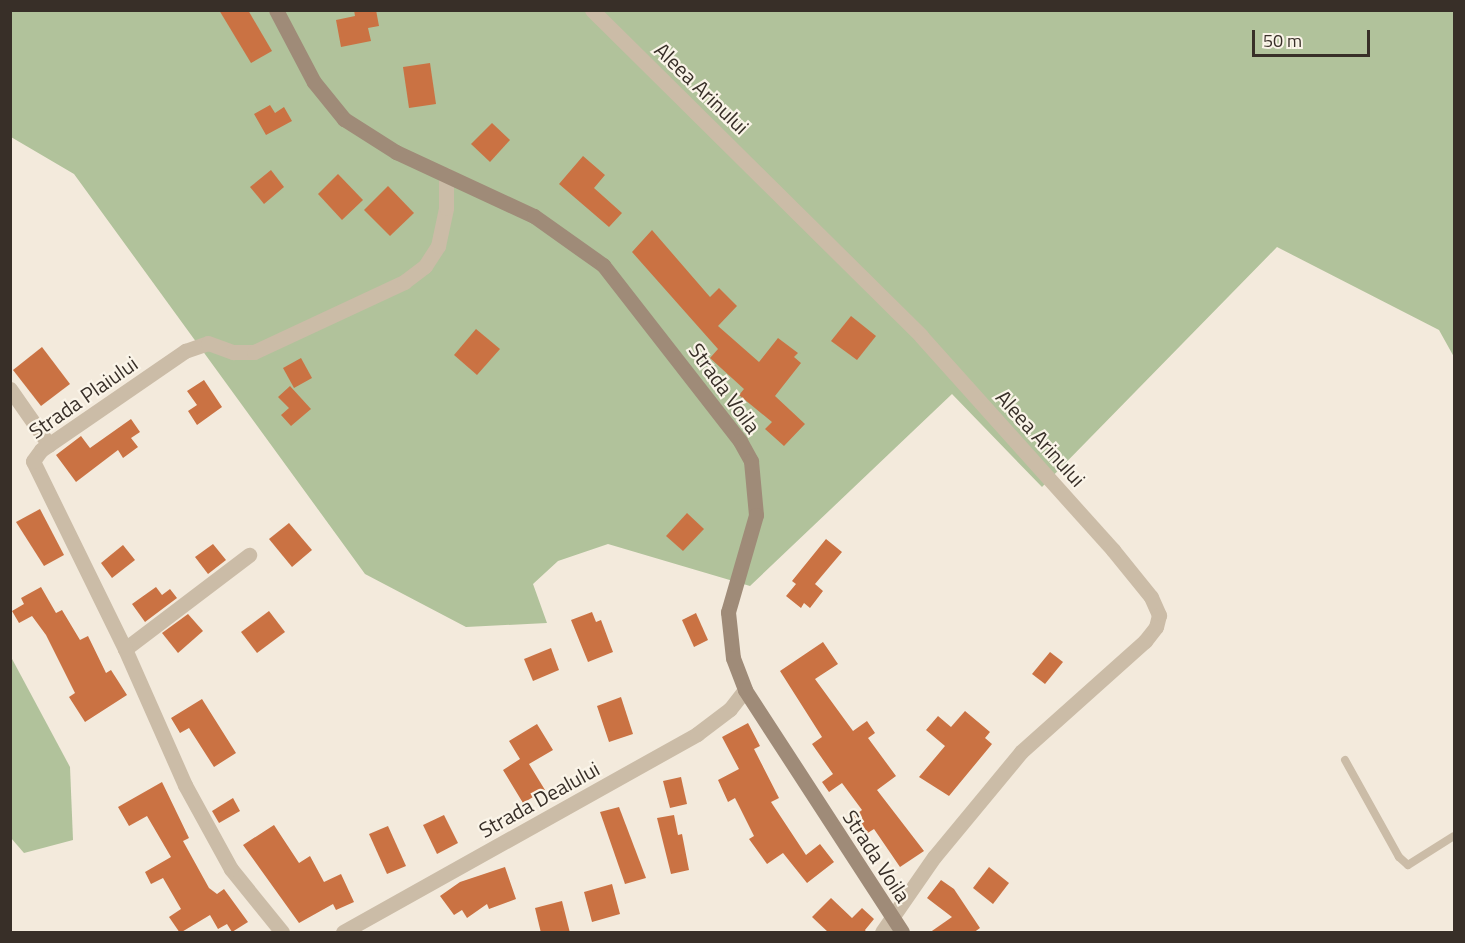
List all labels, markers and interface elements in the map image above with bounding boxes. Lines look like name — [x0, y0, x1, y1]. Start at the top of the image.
scale bar — [1255, 18, 1374, 56]
text: 50 m — [1263, 27, 1302, 54]
street label: Aleea Arinului — [650, 37, 754, 139]
street label: Strada Voila — [684, 338, 766, 438]
street label: Strada Plaiului — [24, 350, 142, 444]
street label: Aleea Arinului — [991, 385, 1091, 491]
street label: Strada Dealului — [474, 756, 604, 842]
street label: Strada Voila — [838, 805, 916, 907]

